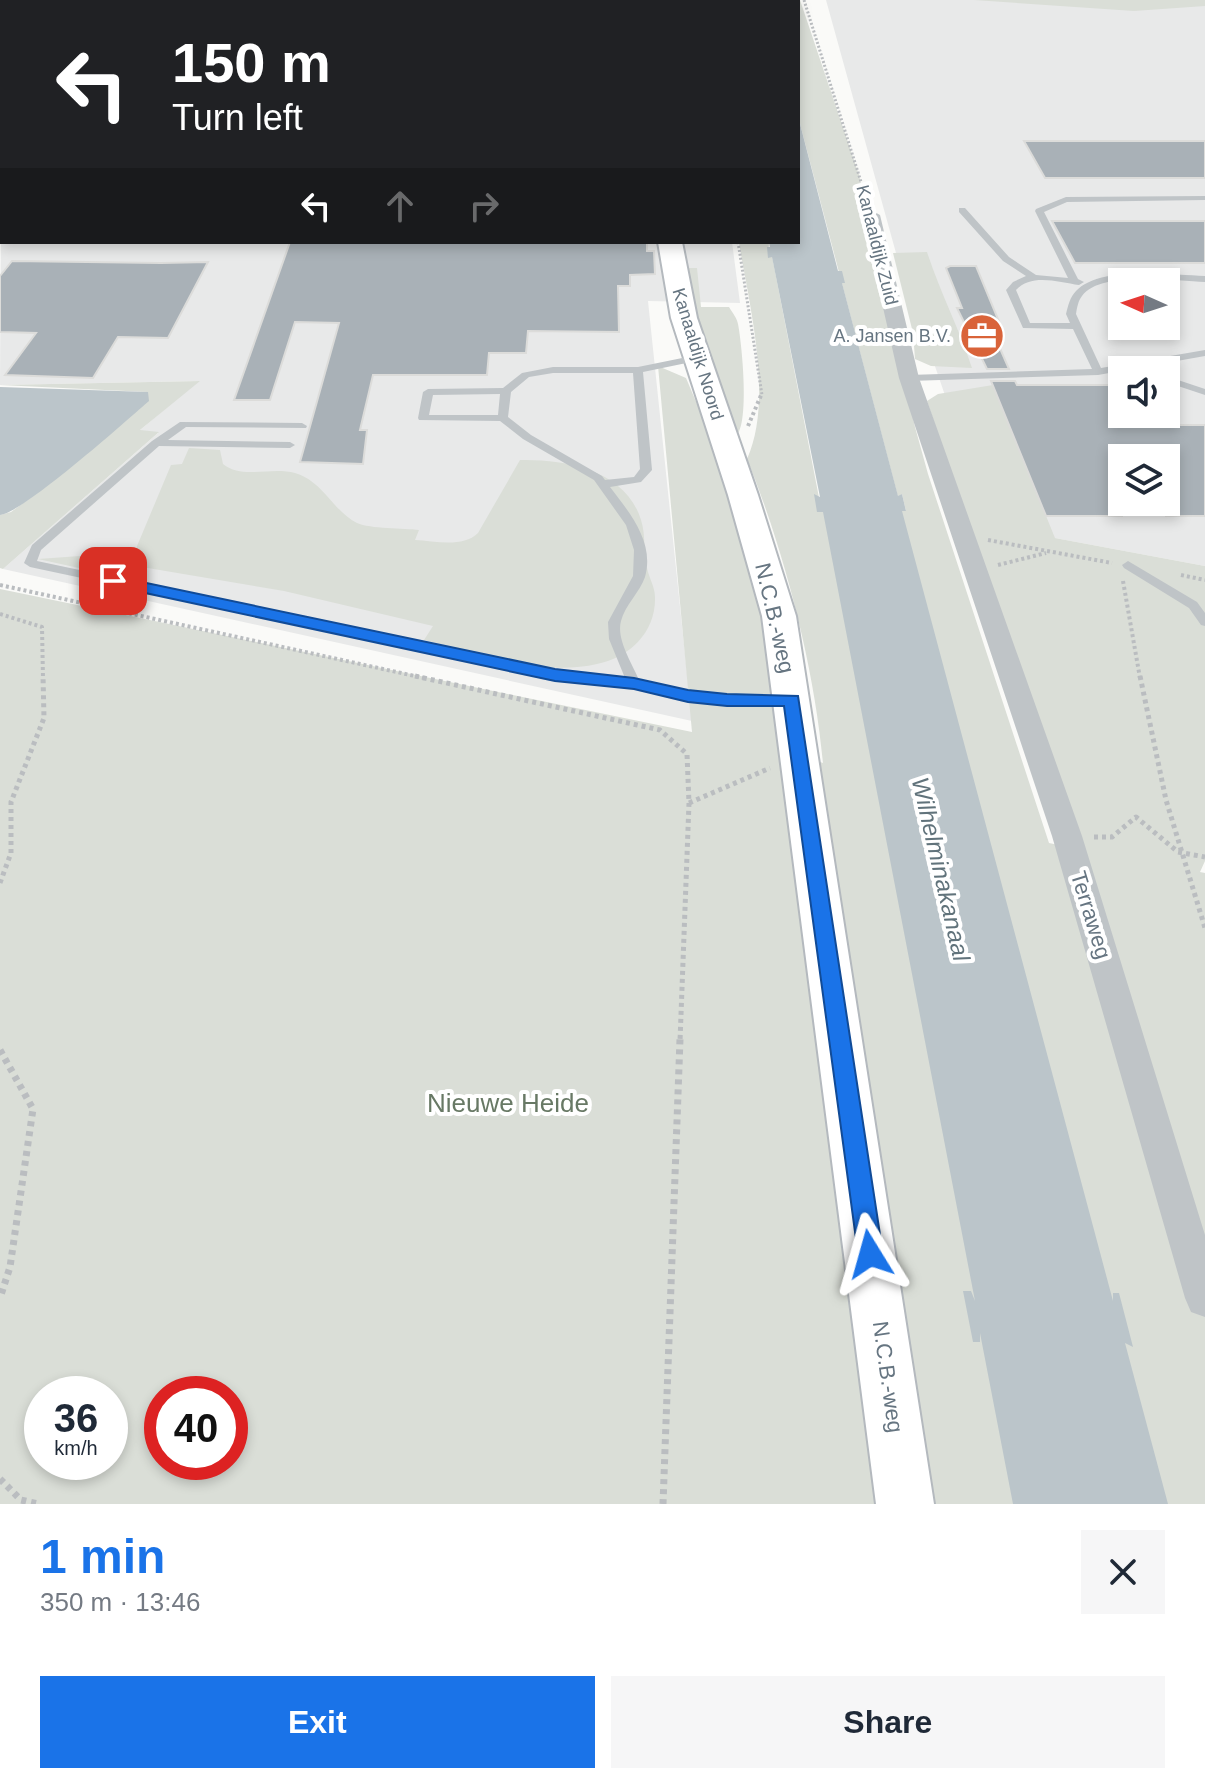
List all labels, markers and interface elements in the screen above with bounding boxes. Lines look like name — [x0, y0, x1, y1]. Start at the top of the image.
text: 150 m — [172, 31, 331, 94]
icon: left — [40, 32, 144, 136]
text: Turn left — [172, 97, 303, 138]
street label: Kanaaldijk Zuid — [852, 183, 902, 307]
icon: left — [294, 184, 338, 228]
icon: ahead — [378, 184, 422, 228]
icon: right — [462, 184, 506, 228]
north arrow — [1108, 268, 1180, 340]
map controls — [1108, 268, 1180, 516]
street label: Kanaaldijk Noord — [668, 286, 728, 422]
office icon: A. Jansen B.V. — [958, 312, 1006, 360]
place label: A. Jansen B.V. — [834, 326, 951, 346]
button: sound — [1108, 356, 1180, 428]
button: layers — [1108, 444, 1180, 516]
pin — [79, 547, 147, 615]
icon: arrive — [91, 559, 135, 603]
street label: N.C.B.-weg — [750, 560, 800, 676]
water label: Wilhelminakanaal — [907, 774, 975, 964]
street label: Terraweg — [1066, 868, 1116, 962]
park label: Nieuwe Heide — [427, 1088, 589, 1118]
position arrow — [828, 1212, 912, 1296]
street label: N.C.B.-weg — [868, 1320, 908, 1434]
speed limit sign: 40 — [144, 1376, 248, 1480]
text: 36 — [54, 1396, 98, 1440]
text: km/h — [54, 1437, 98, 1459]
text: 1 min — [40, 1530, 165, 1583]
button: close — [1081, 1530, 1165, 1614]
text: 350 m · 13:46 — [40, 1587, 200, 1617]
button: Exit — [40, 1676, 595, 1768]
button: Share — [611, 1676, 1165, 1768]

